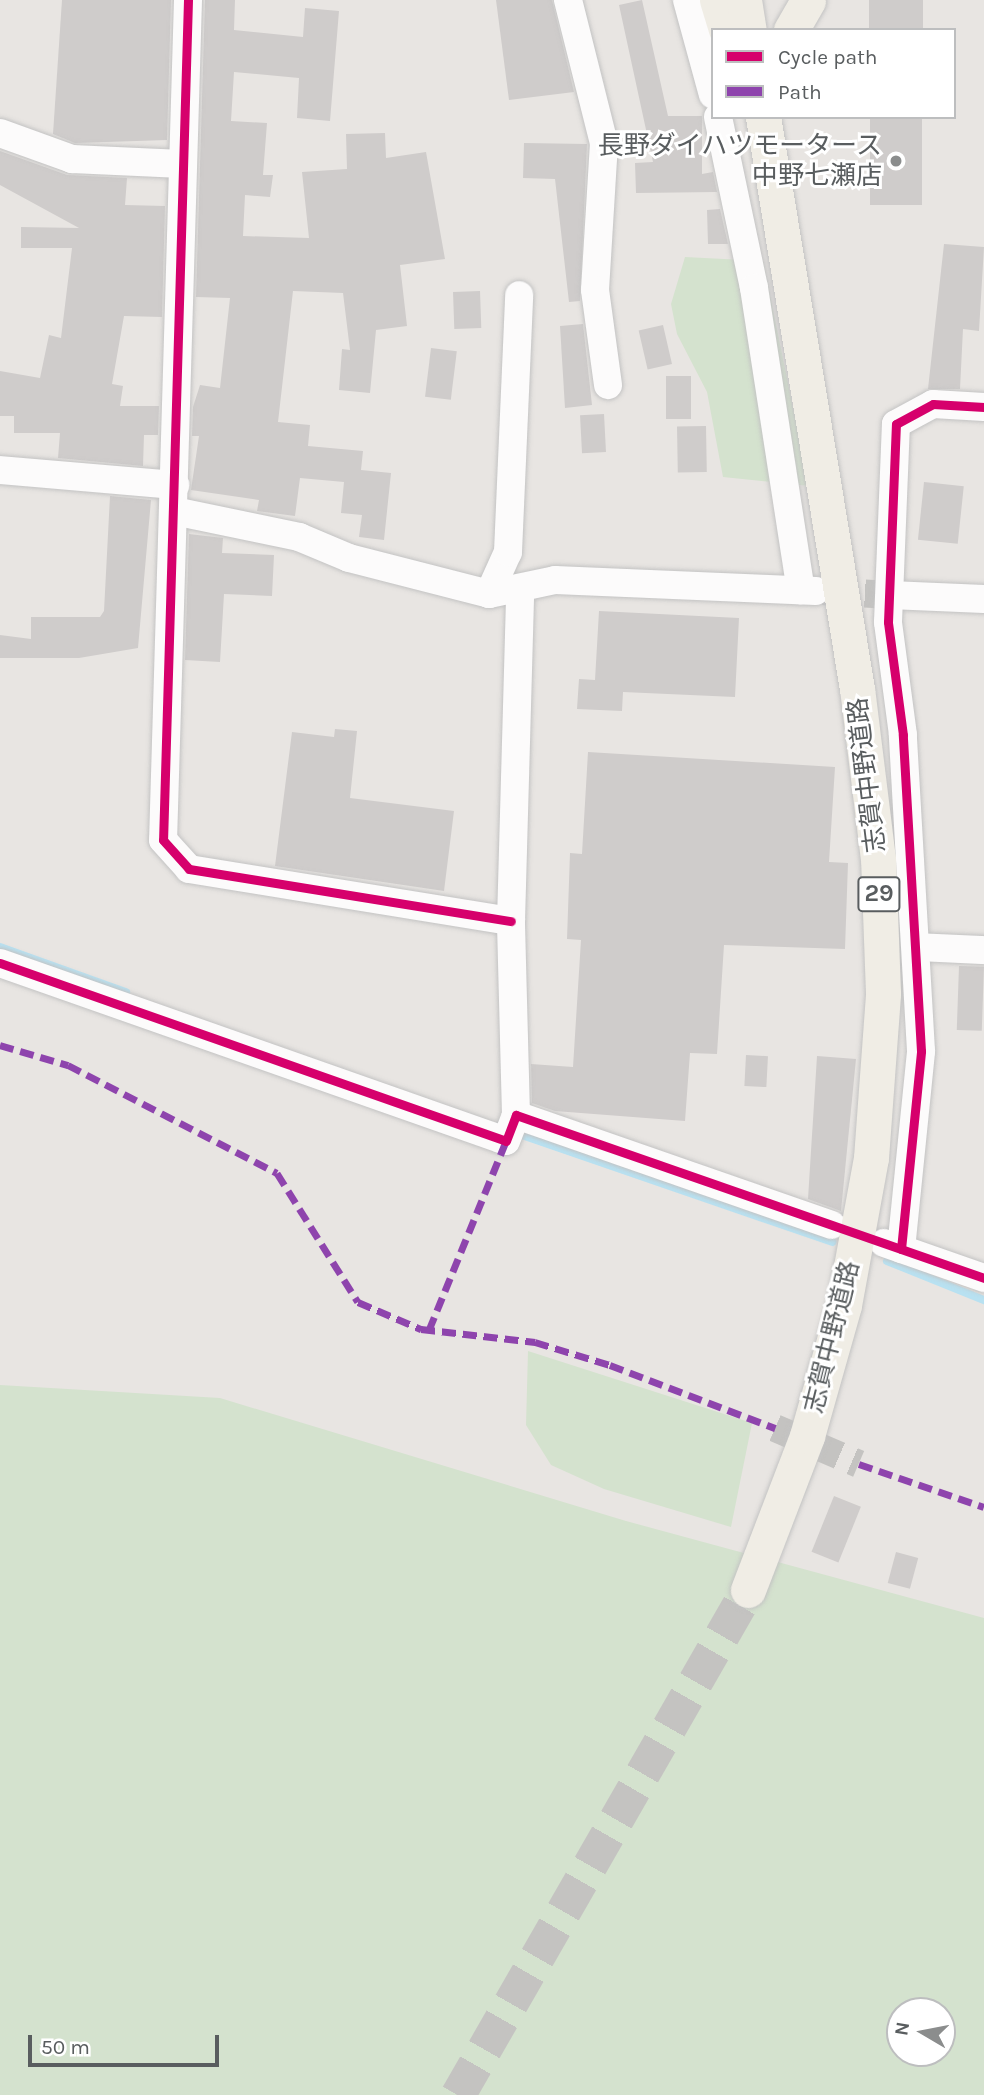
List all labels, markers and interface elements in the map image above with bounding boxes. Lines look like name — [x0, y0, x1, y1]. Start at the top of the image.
legend — [711, 28, 956, 119]
text: Cycle path — [778, 45, 878, 69]
text: Path — [778, 80, 822, 104]
place label: 長野ダイハツモータース 中野七瀬店 — [596, 130, 882, 192]
marker: 長野ダイハツモータース 中野七瀬店 — [888, 153, 904, 169]
street label: 志賀中野道路 — [842, 696, 892, 854]
road number: 29 — [856, 874, 902, 914]
street label: 志賀中野道路 — [798, 1258, 866, 1416]
north arrow — [886, 1997, 956, 2067]
text: N — [890, 2020, 914, 2037]
scale bar — [32, 2022, 222, 2066]
text: 50 m — [41, 2035, 90, 2059]

